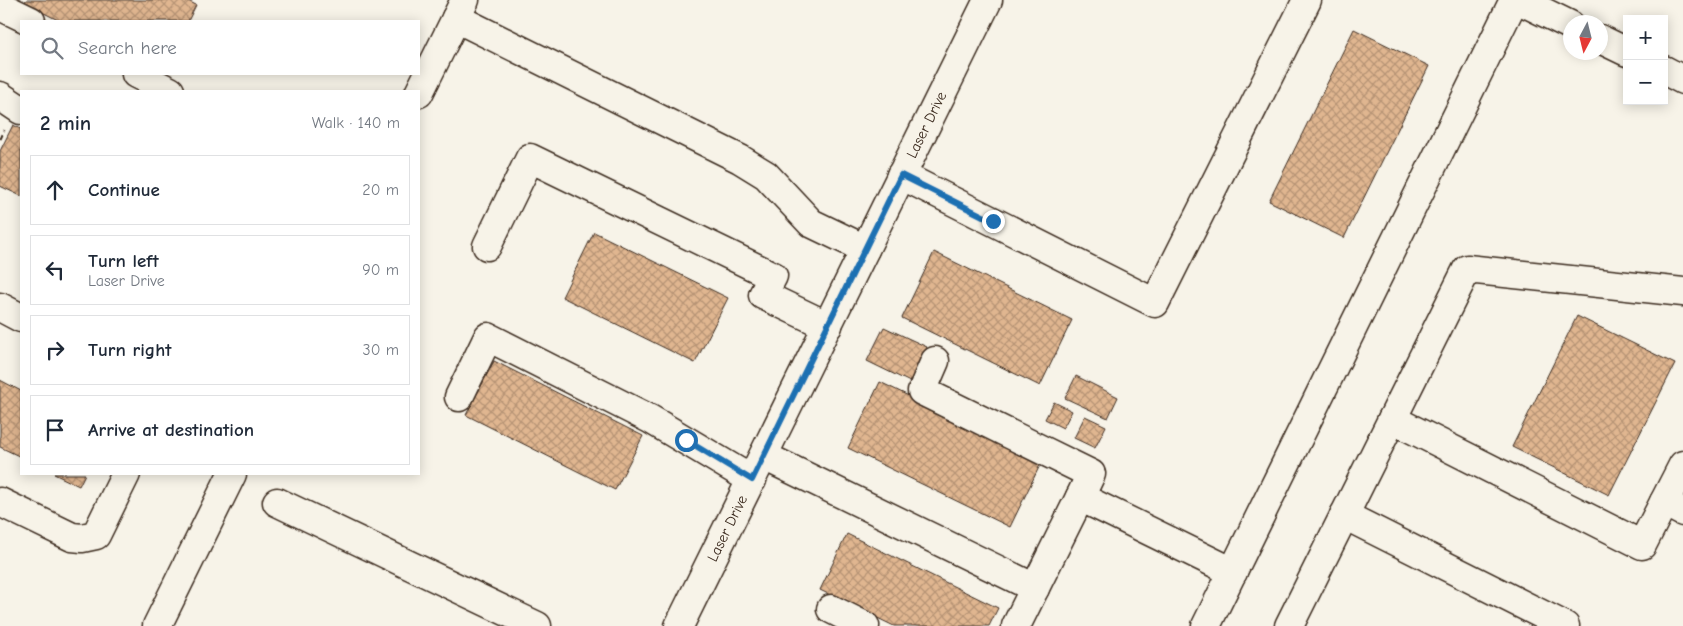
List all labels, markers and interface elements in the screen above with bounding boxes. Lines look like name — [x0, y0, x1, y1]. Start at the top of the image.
north arrow — [1563, 15, 1608, 60]
map controls — [1623, 15, 1668, 105]
button: + — [1623, 15, 1668, 60]
search box — [20, 20, 420, 75]
icon: search — [38, 34, 66, 62]
text: Search here — [78, 37, 177, 59]
button: − — [1623, 60, 1668, 105]
street label: Laser Drive — [902, 88, 951, 161]
text: 2 min — [40, 111, 91, 135]
text: Walk · 140 m — [312, 114, 400, 132]
icon: ahead — [41, 176, 69, 204]
text: Continue — [88, 179, 160, 201]
text: 20 m — [362, 181, 399, 199]
route end — [982, 210, 1005, 233]
text: Turn left — [88, 250, 159, 272]
icon: left — [41, 256, 69, 284]
text: 90 m — [362, 261, 399, 279]
text: Laser Drive — [88, 272, 165, 290]
icon: right — [41, 336, 69, 364]
text: Turn right — [88, 339, 172, 361]
text: 30 m — [363, 341, 399, 359]
icon: arrive — [41, 416, 69, 444]
text: Arrive at destination — [88, 419, 254, 441]
route start — [675, 429, 698, 452]
street label: Laser Drive — [703, 492, 751, 565]

